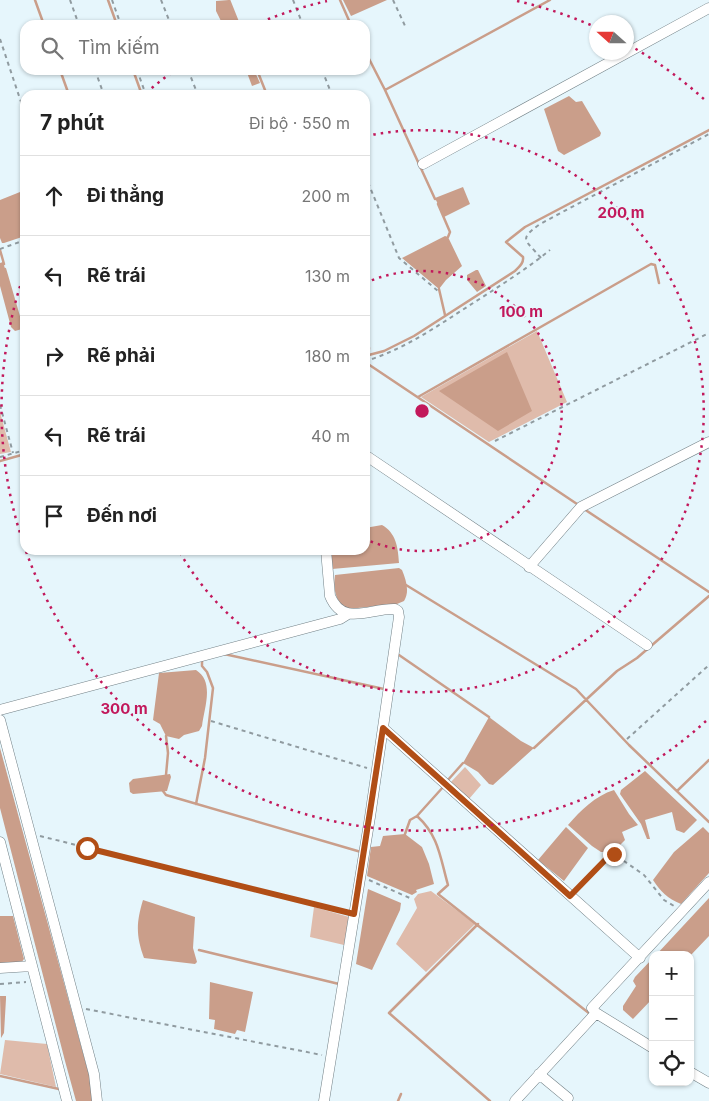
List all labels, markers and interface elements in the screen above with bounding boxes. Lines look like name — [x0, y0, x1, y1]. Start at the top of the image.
north arrow — [589, 15, 634, 60]
search box — [20, 20, 370, 75]
icon: search — [38, 34, 66, 62]
text: Tìm kiếm — [78, 36, 160, 59]
text: 7 phút — [40, 110, 104, 135]
text: Đi bộ · 550 m — [249, 113, 350, 133]
icon: ahead — [40, 182, 68, 210]
text: Đi thẳng — [87, 184, 164, 207]
text: 200 m — [302, 186, 350, 206]
text: 200 m — [598, 203, 644, 222]
icon: left — [40, 262, 68, 290]
text: Rẽ trái — [87, 264, 146, 287]
text: 130 m — [305, 266, 350, 286]
text: 100 m — [499, 302, 543, 321]
icon: right — [40, 342, 68, 370]
text: Rẽ phải — [87, 344, 155, 367]
text: 180 m — [305, 346, 350, 366]
centre of rings — [413, 402, 431, 420]
icon: left — [40, 422, 68, 450]
text: Rẽ trái — [87, 424, 146, 447]
text: 40 m — [311, 426, 350, 446]
icon: arrive — [40, 502, 68, 530]
text: Đến nơi — [87, 504, 157, 527]
text: 300 m — [100, 699, 148, 718]
route start — [76, 837, 99, 860]
route end — [603, 843, 626, 866]
map controls — [649, 951, 694, 1086]
button: + — [649, 951, 694, 996]
button: − — [649, 996, 694, 1041]
button: locate — [649, 1041, 694, 1086]

